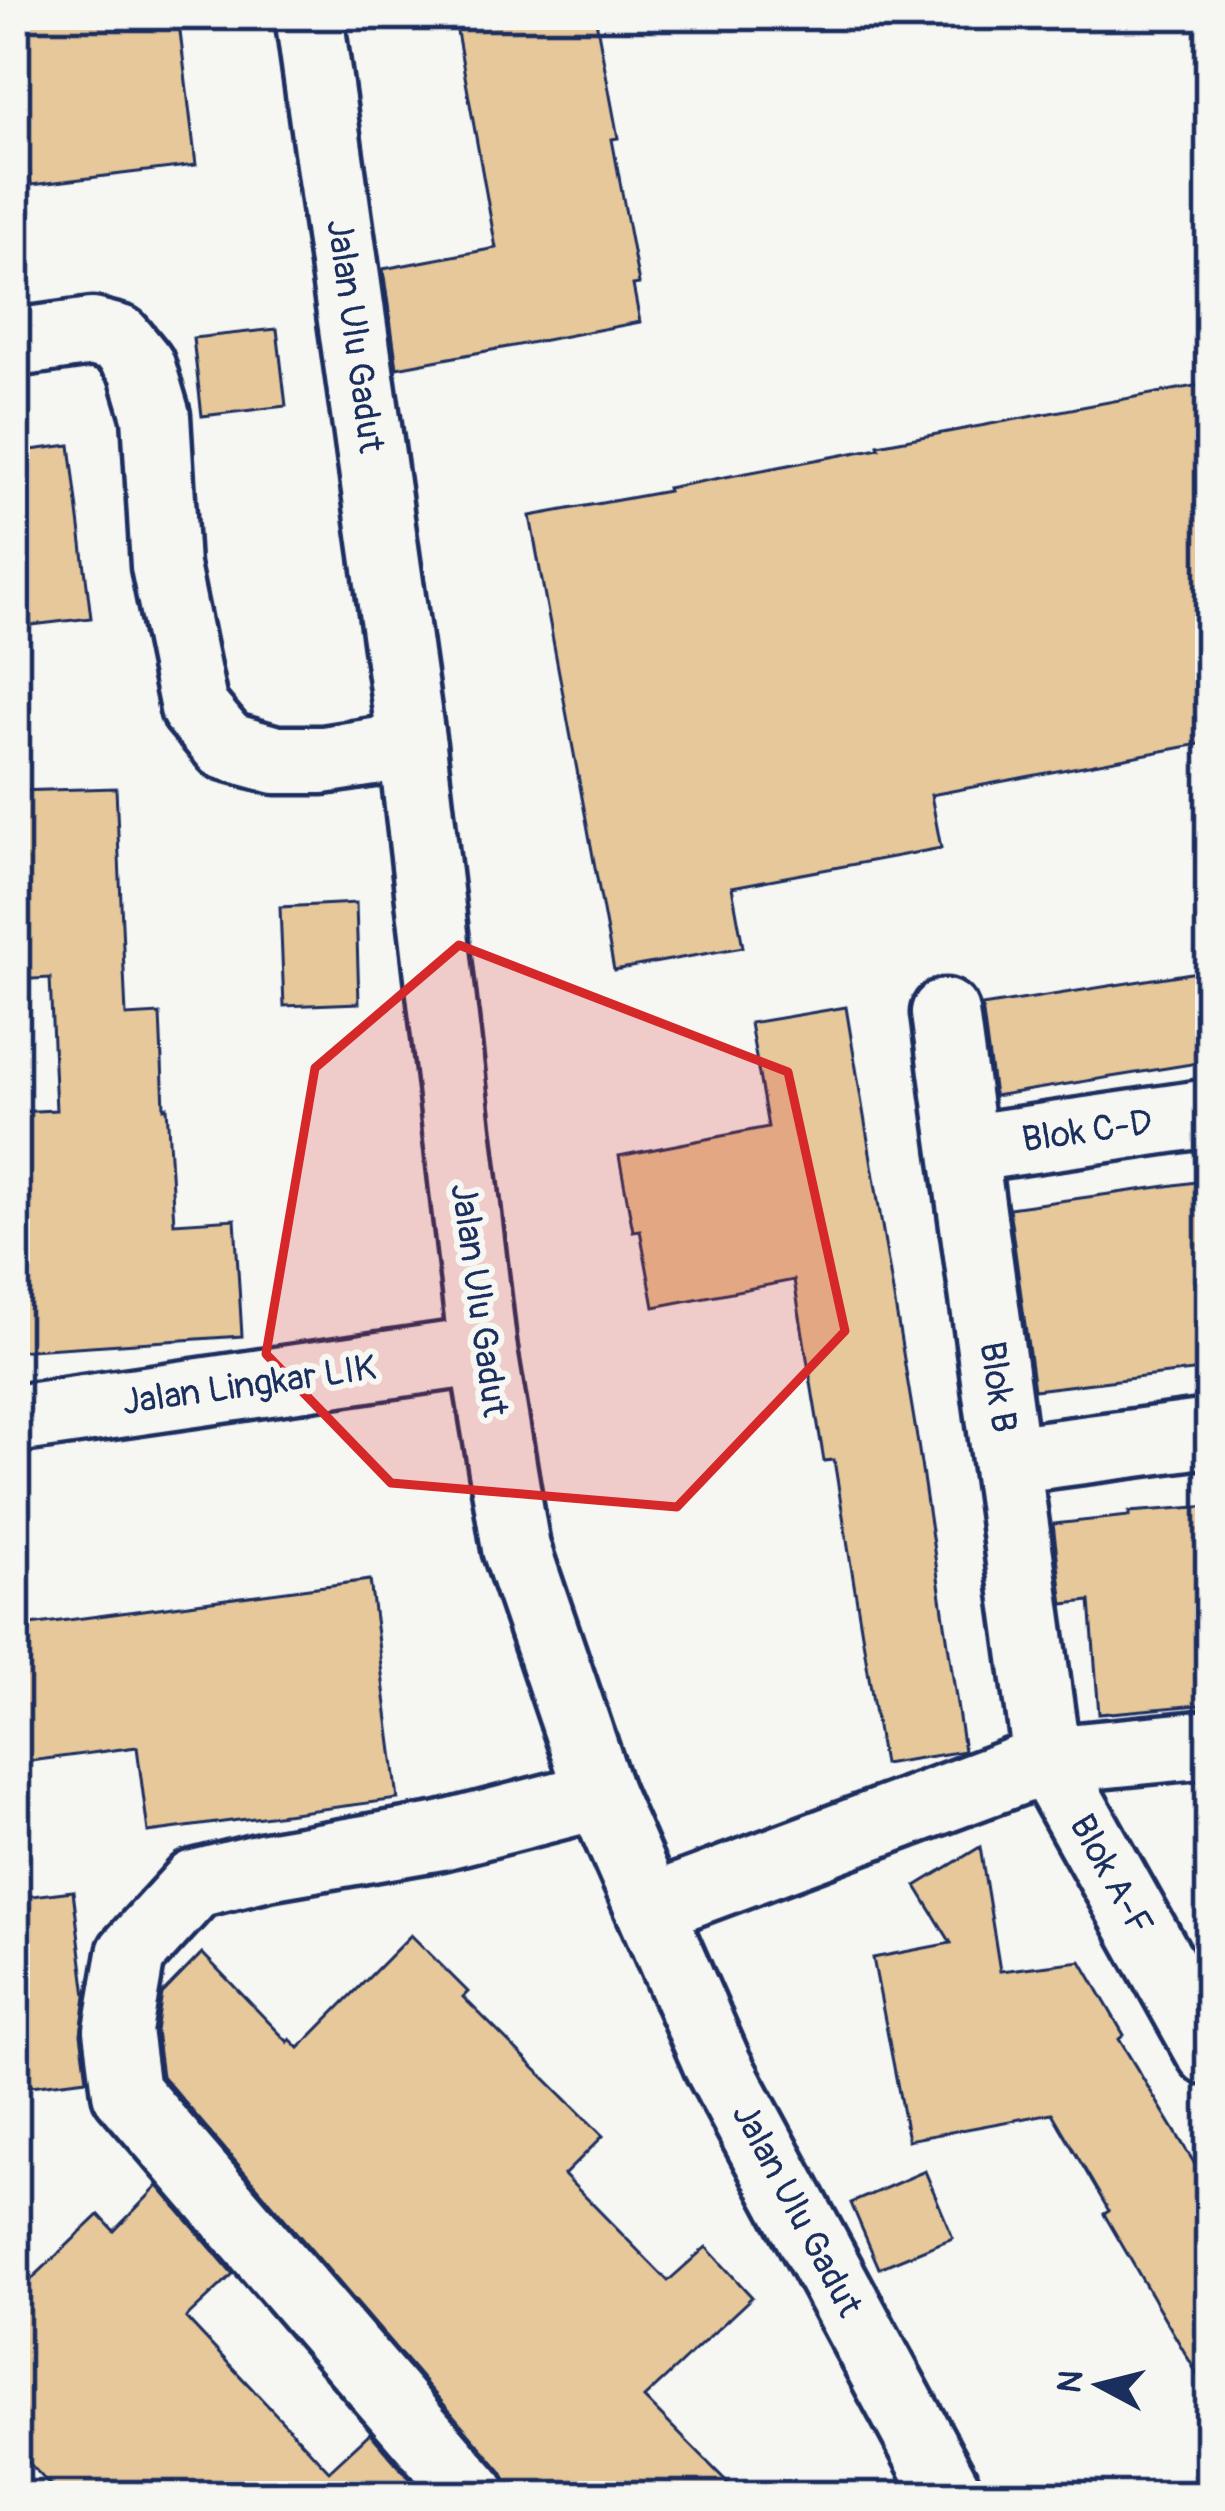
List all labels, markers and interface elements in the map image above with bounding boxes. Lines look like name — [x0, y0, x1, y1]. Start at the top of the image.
street label: Jalan Ulu Gadut — [316, 216, 394, 456]
street label: Blok C-D — [1019, 1100, 1155, 1162]
street label: Jalan Ulu Gadut — [440, 1180, 518, 1420]
street label: Blok B — [969, 1339, 1027, 1435]
street label: Jalan Lingkar LIK — [119, 1345, 379, 1425]
street label: Blok A-F — [1059, 1807, 1163, 1943]
street label: Jalan Ulu Gadut — [722, 2095, 872, 2325]
north arrow — [1039, 2325, 1159, 2445]
text: N — [1049, 2368, 1092, 2395]

